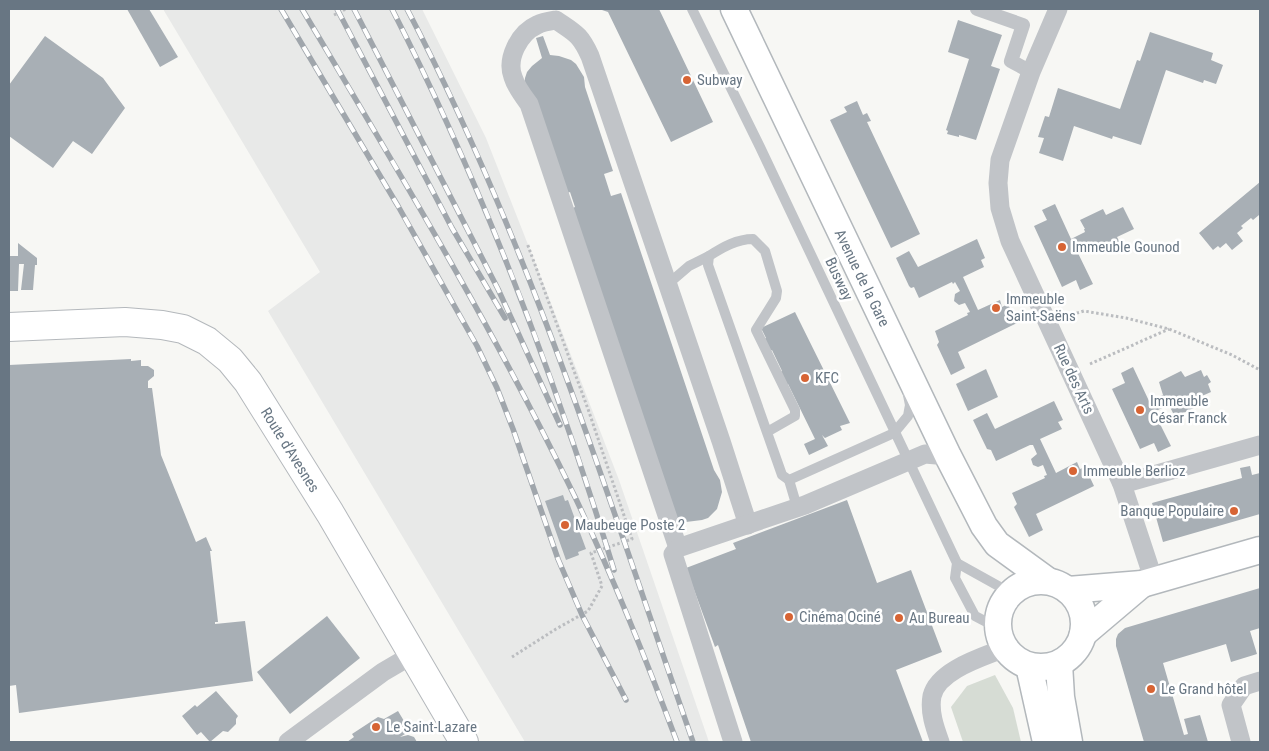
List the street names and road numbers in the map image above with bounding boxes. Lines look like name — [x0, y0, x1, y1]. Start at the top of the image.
street label: Avenue de la Gare — [831, 226, 893, 330]
street label: Busway — [821, 255, 857, 303]
street label: Rue des Arts — [1050, 341, 1098, 417]
street label: Route d'Avesnes — [257, 404, 323, 496]

